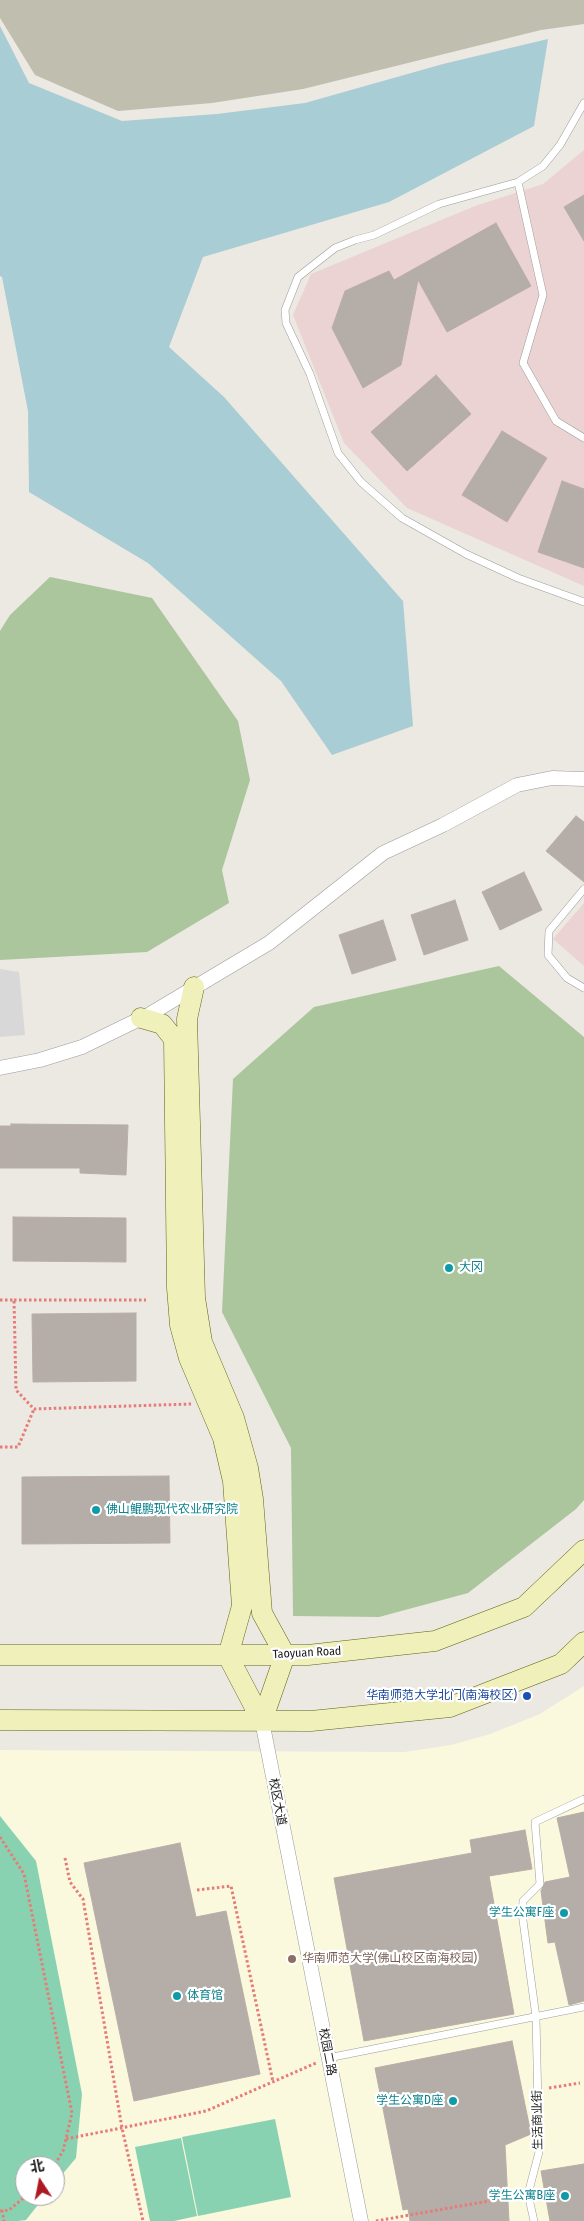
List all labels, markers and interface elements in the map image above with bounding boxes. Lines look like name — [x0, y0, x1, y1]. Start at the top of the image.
place label: 大冈 — [459, 1261, 483, 1275]
marker: 大冈 — [443, 1262, 455, 1274]
place label: 佛山鲲鹏现代农业研究院 — [106, 1503, 238, 1517]
marker: 佛山鲲鹏现代农业研究院 — [90, 1504, 102, 1516]
street label: Taoyuan Road — [272, 1644, 342, 1662]
place label: 华南师范大学北门(南海校区) — [366, 1689, 517, 1703]
marker: 华南师范大学北门(南海校区) — [521, 1690, 533, 1702]
street label: 校区大道 — [265, 1777, 289, 1827]
place label: 学生公寓F座 — [489, 1906, 554, 1920]
marker: 学生公寓F座 — [558, 1907, 570, 1919]
place label: 华南师范大学(佛山校区南海校园) — [302, 1952, 477, 1966]
marker: 华南师范大学(佛山校区南海校园) — [286, 1953, 298, 1965]
place label: 体育馆 — [187, 1989, 223, 2003]
marker: 体育馆 — [171, 1990, 183, 2002]
street label: 校园二路 — [315, 2027, 339, 2077]
street label: 生活商业街 — [530, 2090, 546, 2150]
place label: 学生公寓D座 — [376, 2094, 443, 2108]
marker: 学生公寓D座 — [447, 2095, 459, 2107]
north arrow — [15, 2156, 65, 2206]
text: 北 — [29, 2157, 46, 2176]
place label: 学生公寓B座 — [488, 2189, 555, 2203]
marker: 学生公寓B座 — [559, 2190, 571, 2202]

